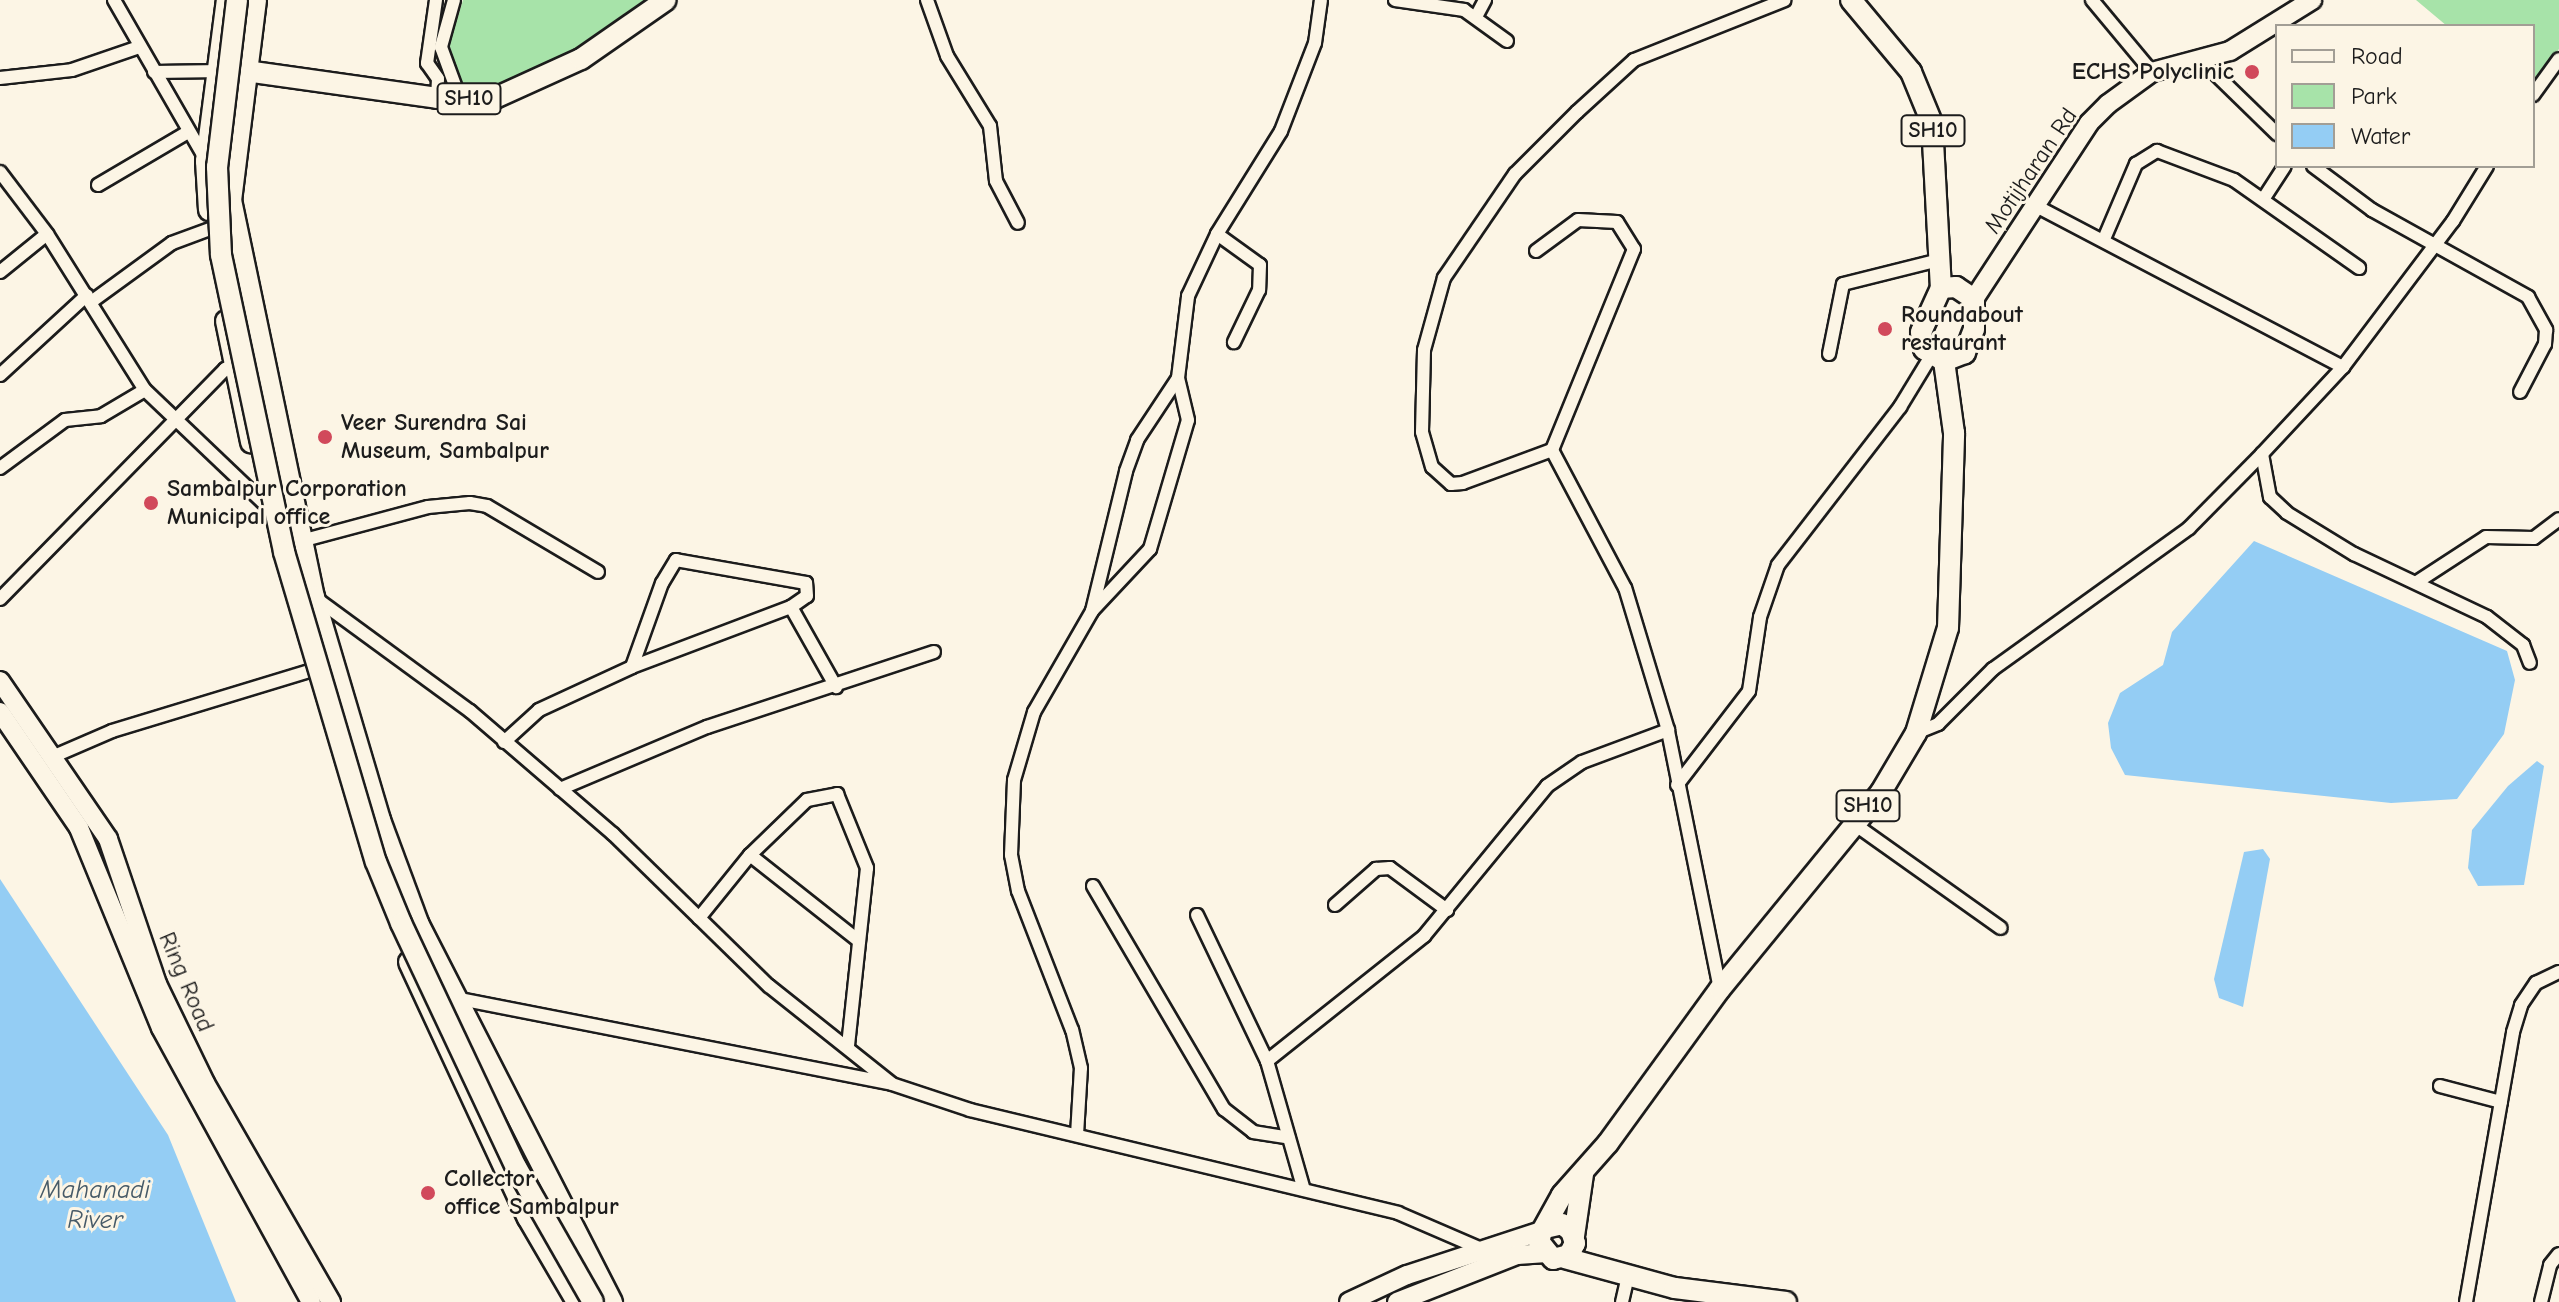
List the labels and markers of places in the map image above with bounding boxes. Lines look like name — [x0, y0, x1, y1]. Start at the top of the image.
place label: ECHS Polyclinic — [2072, 58, 2234, 86]
marker: ECHS Polyclinic — [2241, 61, 2263, 83]
place label: Roundabout restaurant — [1901, 301, 2023, 357]
marker: Roundabout restaurant — [1876, 320, 1894, 338]
place label: Veer Surendra Sai Museum, Sambalpur — [341, 409, 549, 465]
marker: Veer Surendra Sai Museum, Sambalpur — [316, 428, 334, 446]
place label: Sambalpur Corporation Municipal office — [167, 475, 407, 531]
marker: Sambalpur Corporation Municipal office — [142, 494, 160, 512]
place label: Collector office Sambalpur — [444, 1165, 619, 1221]
marker: Collector office Sambalpur — [419, 1184, 437, 1202]

